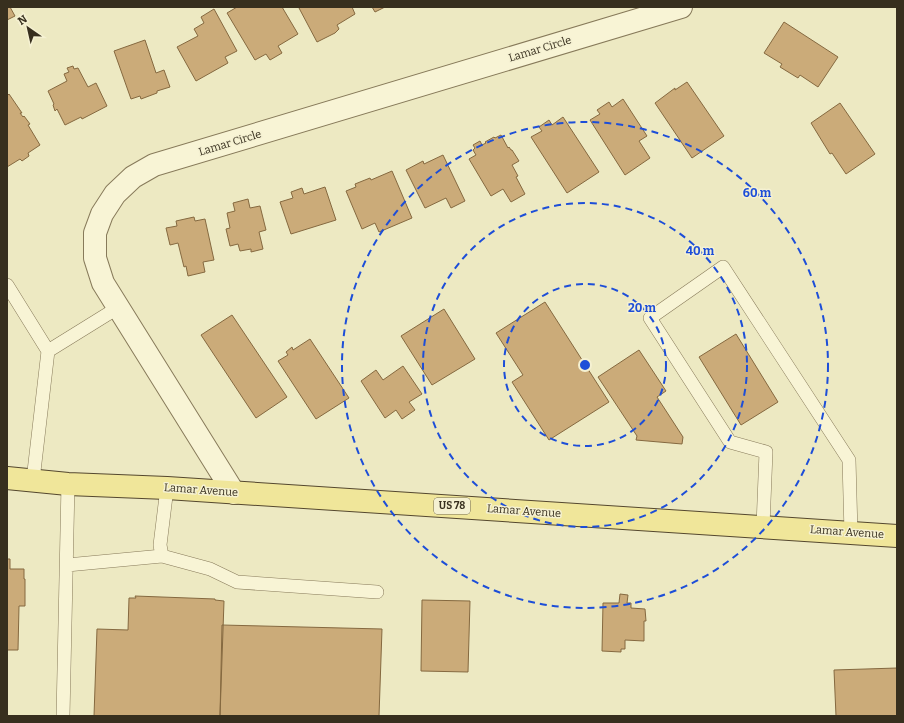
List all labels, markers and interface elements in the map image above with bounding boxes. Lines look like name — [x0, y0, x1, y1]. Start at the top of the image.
north arrow — [8, 8, 48, 48]
text: N — [16, 12, 30, 28]
street label: Lamar Circle — [507, 33, 573, 65]
street label: Lamar Circle — [197, 127, 263, 159]
text: 60 m — [743, 186, 772, 200]
text: 40 m — [686, 244, 715, 258]
text: 20 m — [628, 301, 657, 315]
centre of rings — [578, 358, 592, 372]
street label: Lamar Avenue — [164, 481, 238, 499]
road number: US 78 — [434, 498, 470, 514]
street label: Lamar Avenue — [487, 502, 561, 520]
street label: Lamar Avenue — [810, 523, 884, 541]

